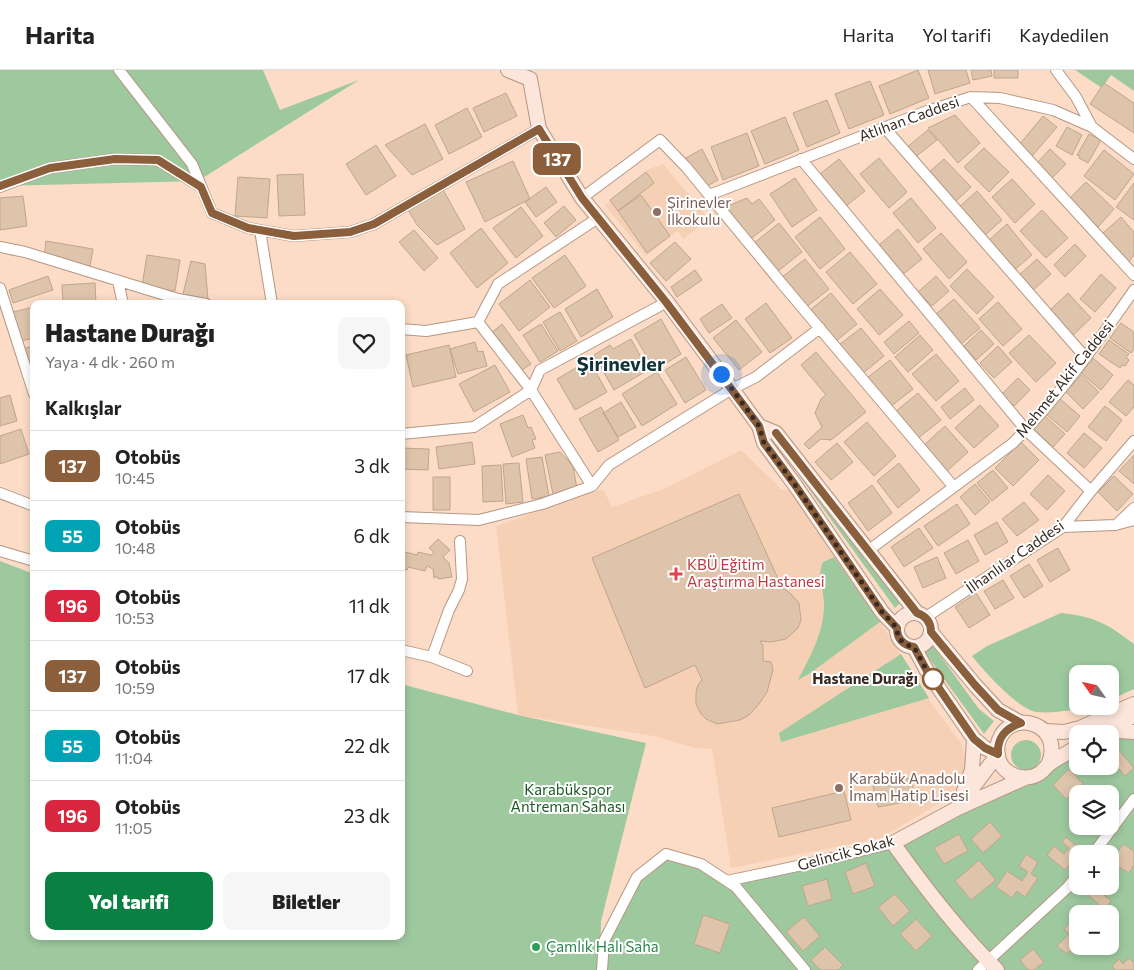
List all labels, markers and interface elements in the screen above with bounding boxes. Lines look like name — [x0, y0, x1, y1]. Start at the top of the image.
text: Harita — [25, 20, 95, 49]
text: Harita — [843, 24, 894, 46]
text: Yol tarifi — [922, 24, 991, 46]
text: Kaydedilen — [1019, 24, 1109, 46]
street label: Atlıhan Caddesi — [856, 92, 961, 145]
line badge: 137 — [528, 143, 586, 175]
text: 137 — [543, 148, 571, 170]
place label: Şirinevler İlkokulu — [667, 193, 731, 228]
marker: Şirinevler İlkokulu — [651, 206, 663, 218]
street label: Mehmet Akif Caddesi — [1011, 316, 1117, 441]
button: heart — [338, 317, 390, 369]
text: Hastane Durağı — [45, 318, 215, 347]
district label: Şirinevler — [577, 351, 665, 375]
text: Yaya · 4 dk · 260 m — [45, 352, 175, 371]
your location — [709, 362, 734, 387]
text: Kalkışlar — [45, 396, 122, 419]
text: Otobüs — [115, 445, 181, 468]
text: 3 dk — [354, 454, 390, 477]
text: 137 — [58, 455, 87, 477]
text: 10:45 — [115, 468, 155, 487]
text: Otobüs — [115, 515, 181, 538]
street label: İlhanlılar Caddesi — [962, 516, 1067, 597]
text: 6 dk — [354, 524, 390, 547]
text: 55 — [62, 525, 83, 547]
text: 10:48 — [115, 538, 155, 557]
place label: KBÜ Eğitim Araştırma Hastanesi — [687, 555, 825, 590]
marker: KBÜ Eğitim Araştırma Hastanesi — [669, 567, 683, 581]
text: Otobüs — [115, 585, 181, 608]
text: 11 dk — [349, 594, 390, 617]
text: 196 — [57, 595, 88, 617]
text: 10:53 — [115, 608, 154, 627]
text: Otobüs — [115, 655, 181, 678]
text: 17 dk — [347, 664, 390, 687]
text: 137 — [58, 665, 87, 687]
north arrow — [1069, 665, 1119, 715]
map controls — [1069, 665, 1119, 955]
marker: Hastane Durağı — [922, 668, 944, 690]
place label: Hastane Durağı — [812, 669, 918, 687]
text: 10:59 — [115, 678, 155, 697]
text: Otobüs — [115, 725, 181, 748]
button: locate — [1069, 725, 1119, 775]
text: 22 dk — [344, 734, 390, 757]
text: 55 — [62, 735, 83, 757]
text: 11:04 — [115, 748, 153, 767]
place label: Karabük Anadolu İmam Hatip Lisesi — [849, 769, 969, 804]
park label: Karabükspor Antreman Sahası — [511, 780, 625, 815]
marker: Karabük Anadolu İmam Hatip Lisesi — [833, 782, 845, 794]
button: layers — [1069, 785, 1119, 835]
text: Otobüs — [115, 795, 181, 818]
text: 23 dk — [344, 804, 390, 827]
text: 196 — [57, 805, 88, 827]
text: 11:05 — [115, 818, 152, 837]
street label: Gelincik Sokak — [795, 830, 896, 874]
button: + — [1069, 845, 1119, 895]
button: Yol tarifi — [45, 872, 213, 930]
button: Biletler — [223, 872, 390, 930]
button: − — [1069, 905, 1119, 955]
place label: Çamlık Halı Saha — [546, 937, 659, 955]
marker: Çamlık Halı Saha — [530, 941, 542, 953]

